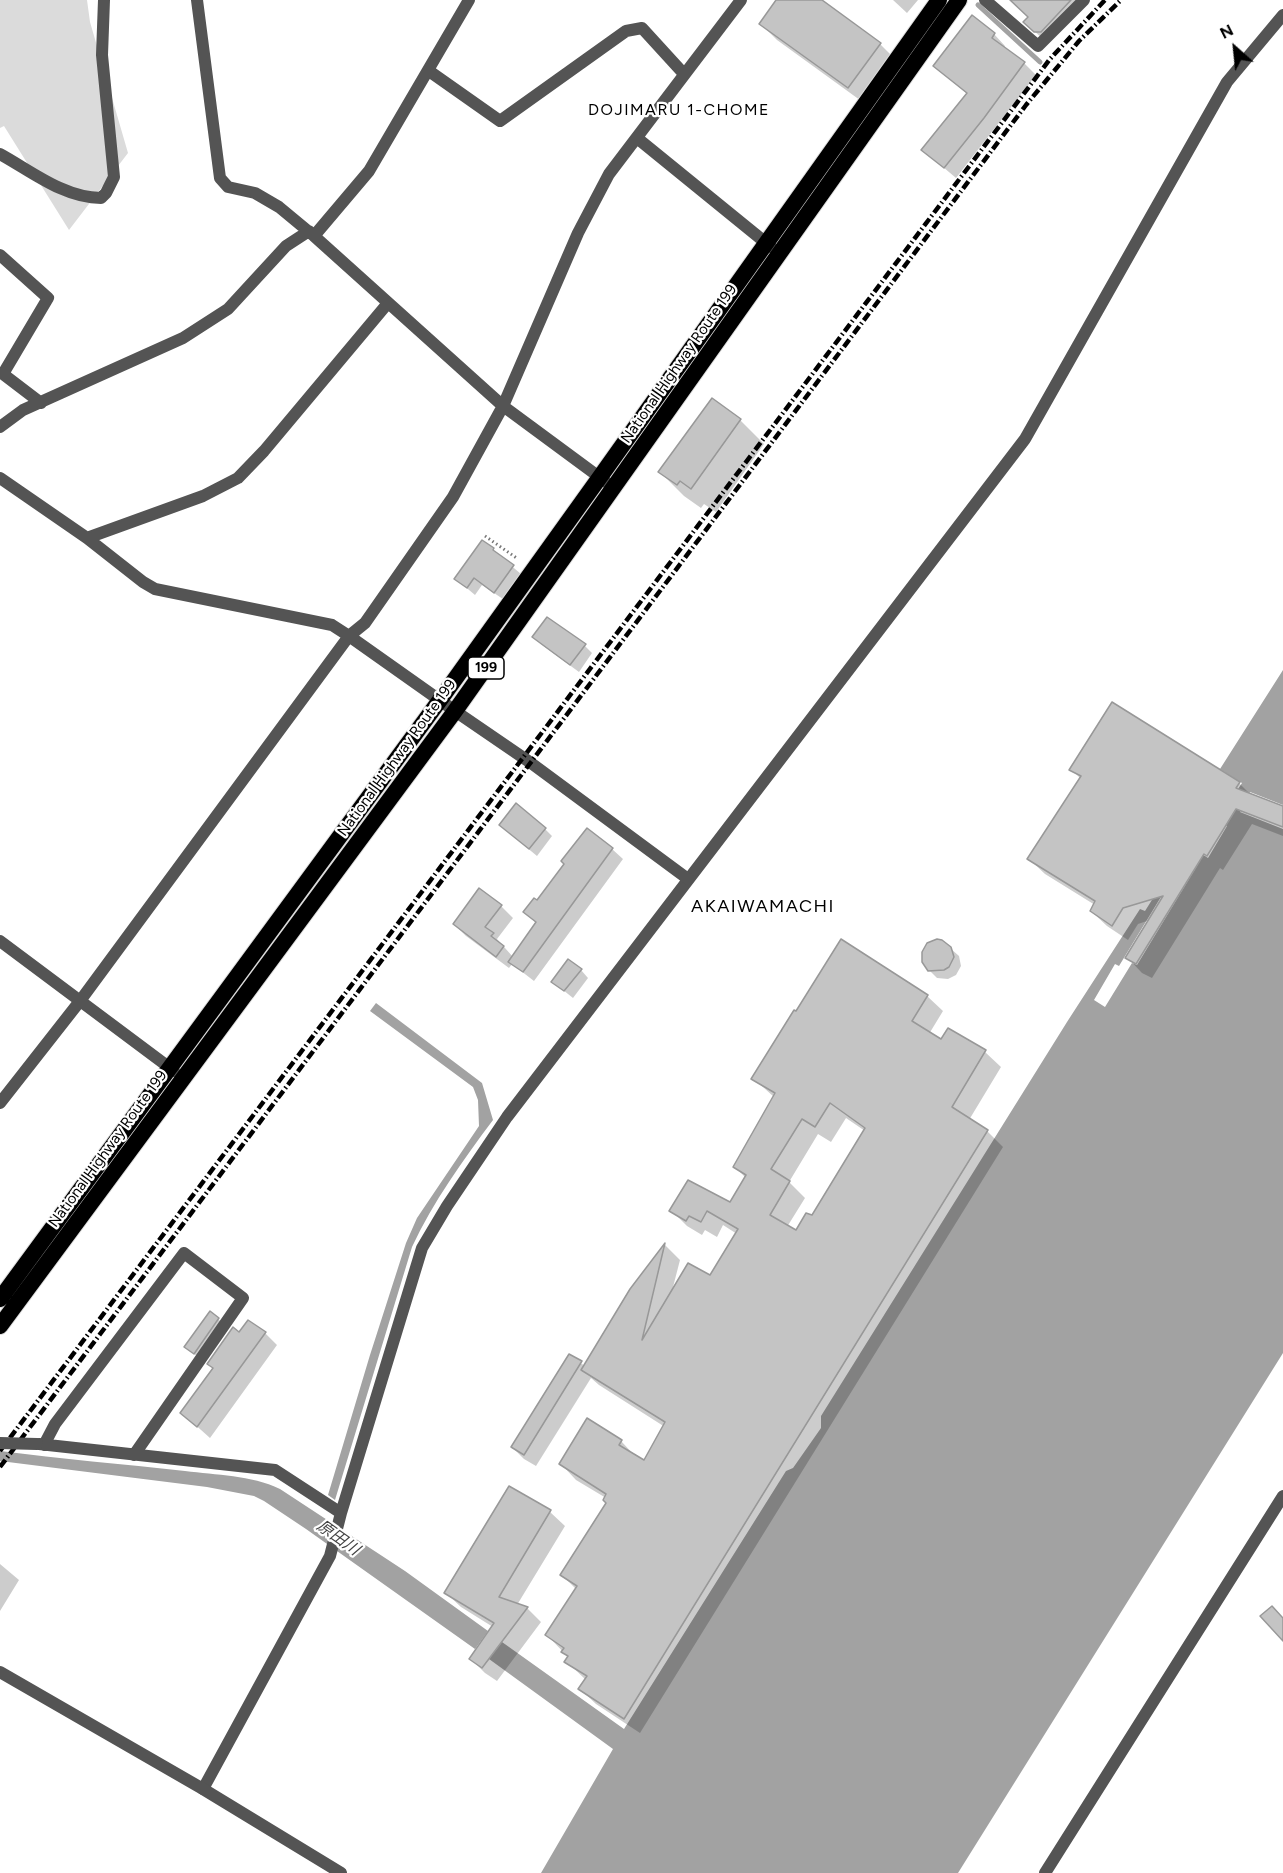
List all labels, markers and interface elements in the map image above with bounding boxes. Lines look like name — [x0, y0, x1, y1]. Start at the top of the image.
north arrow — [1205, 18, 1265, 78]
text: N — [1217, 20, 1236, 43]
district label: DOJIMARU 1-CHOME — [588, 100, 770, 120]
street label: National Highway Route 199 — [617, 281, 741, 447]
road number: 199 — [468, 657, 504, 679]
street label: National Highway Route 199 — [334, 676, 460, 840]
district label: AKAIWAMACHI — [691, 896, 835, 918]
street label: National Highway Route 199 — [45, 1067, 171, 1231]
water label: 原田川 — [313, 1516, 363, 1560]

